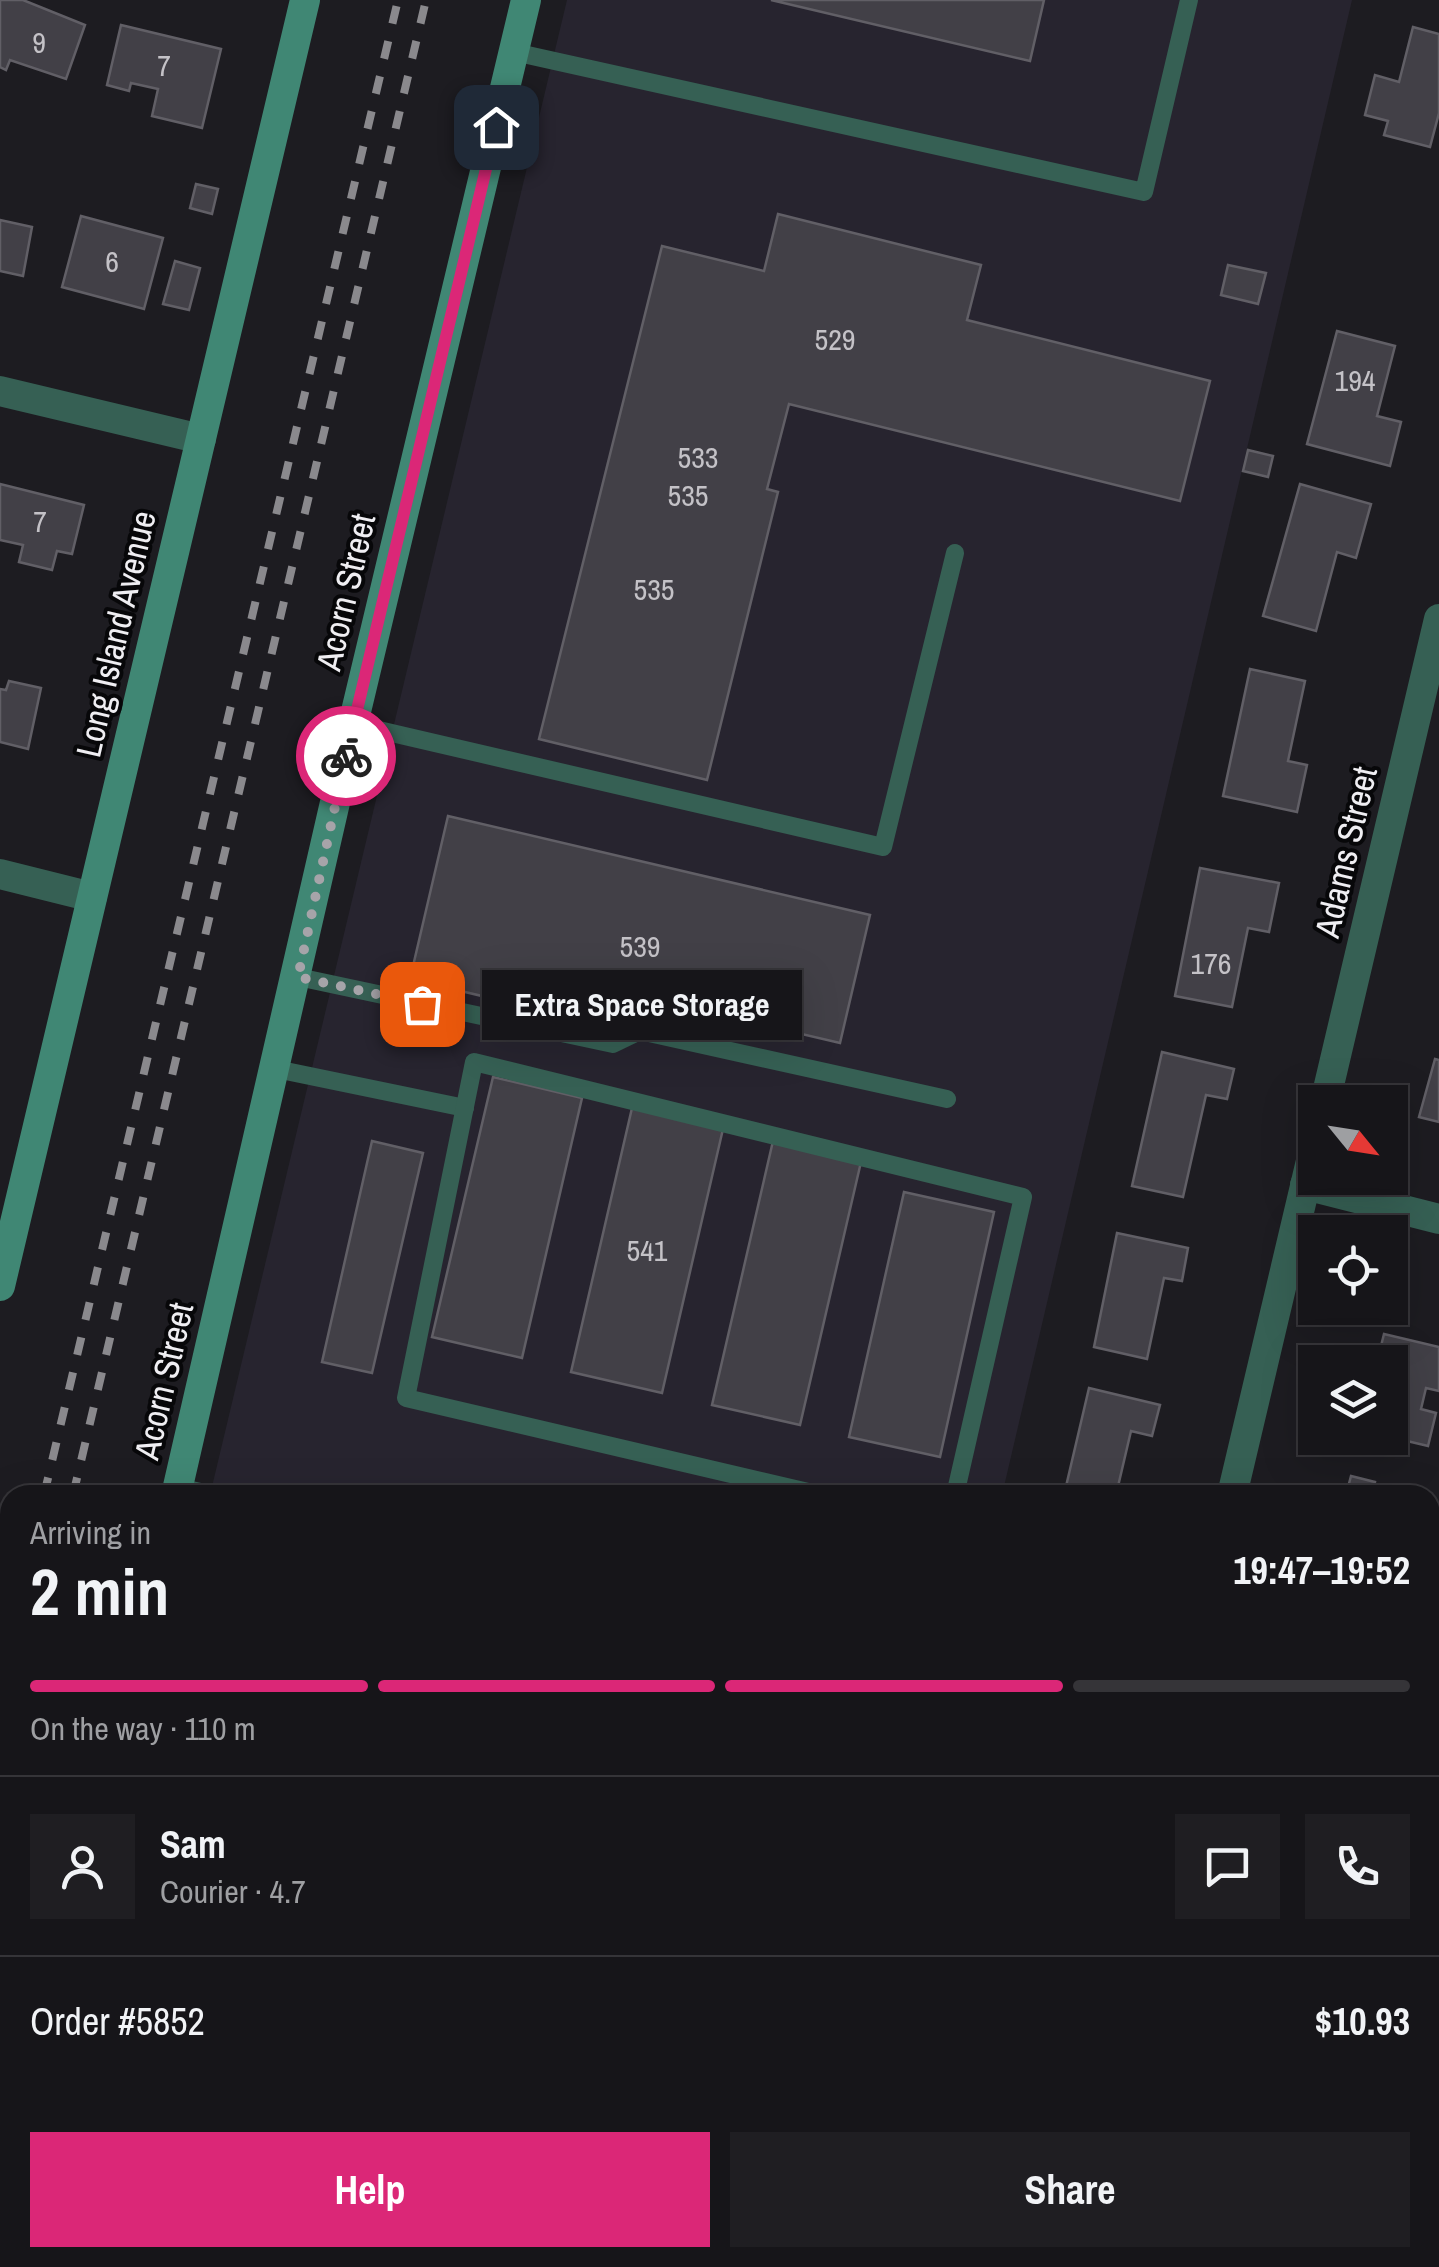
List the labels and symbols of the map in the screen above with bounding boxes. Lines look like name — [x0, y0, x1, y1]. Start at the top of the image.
house number: 9 — [32, 22, 46, 62]
house number: 7 — [157, 45, 171, 85]
pin — [454, 85, 539, 170]
house number: 6 — [105, 241, 119, 281]
house number: 529 — [814, 319, 856, 359]
house number: 194 — [1334, 360, 1376, 400]
house number: 533 — [677, 437, 719, 477]
house number: 535 — [667, 475, 709, 515]
house number: 7 — [33, 501, 47, 541]
street label: Long Island Avenue — [64, 506, 167, 762]
street label: Acorn Street — [304, 509, 386, 676]
house number: 535 — [633, 569, 675, 609]
courier — [296, 706, 396, 806]
street label: Adams Street — [1303, 762, 1388, 943]
house number: 539 — [619, 926, 661, 966]
house number: 176 — [1190, 943, 1232, 983]
pin — [380, 962, 465, 1047]
callout: Extra Space Storage — [482, 969, 802, 1039]
north arrow — [1298, 1085, 1408, 1195]
house number: 541 — [626, 1230, 668, 1270]
street label: Acorn Street — [122, 1298, 204, 1465]

